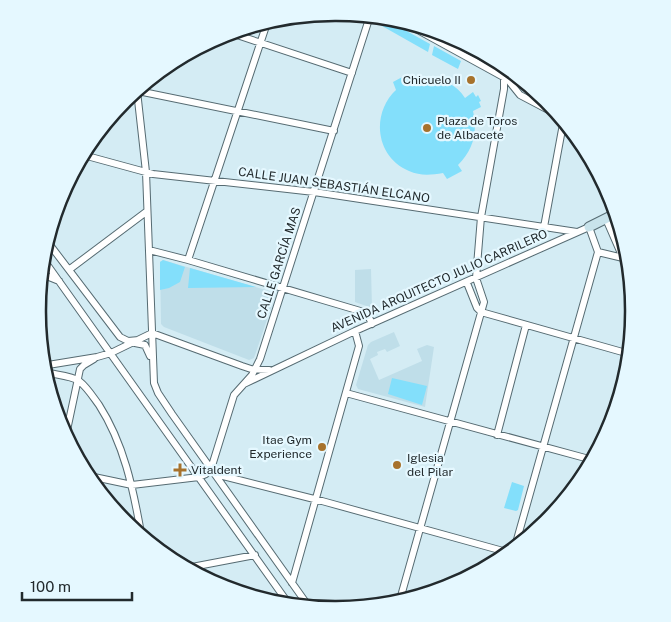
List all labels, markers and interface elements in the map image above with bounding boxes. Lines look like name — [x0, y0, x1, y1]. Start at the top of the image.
place label: Chicuelo II — [403, 73, 461, 87]
marker: Chicuelo II — [465, 74, 477, 86]
place label: Plaza de Toros de Albacete — [437, 114, 517, 142]
marker: Plaza de Toros de Albacete — [421, 122, 433, 134]
street label: CALLE JUAN SEBASTIÁN ELCANO — [237, 165, 431, 205]
street label: CALLE GARCÍA MAS — [254, 206, 304, 320]
street label: AVENIDA ARQUITECTO JULIO CARRILERO — [328, 227, 550, 335]
place label: Itae Gym Experience — [249, 433, 312, 461]
marker: Itae Gym Experience — [316, 441, 328, 453]
place label: Iglesia del Pilar — [407, 451, 453, 479]
marker: Iglesia del Pilar — [391, 459, 403, 471]
marker: Vitaldent — [173, 463, 187, 477]
place label: Vitaldent — [191, 463, 242, 477]
scale bar — [22, 570, 132, 602]
text: 100 m — [30, 578, 71, 595]

